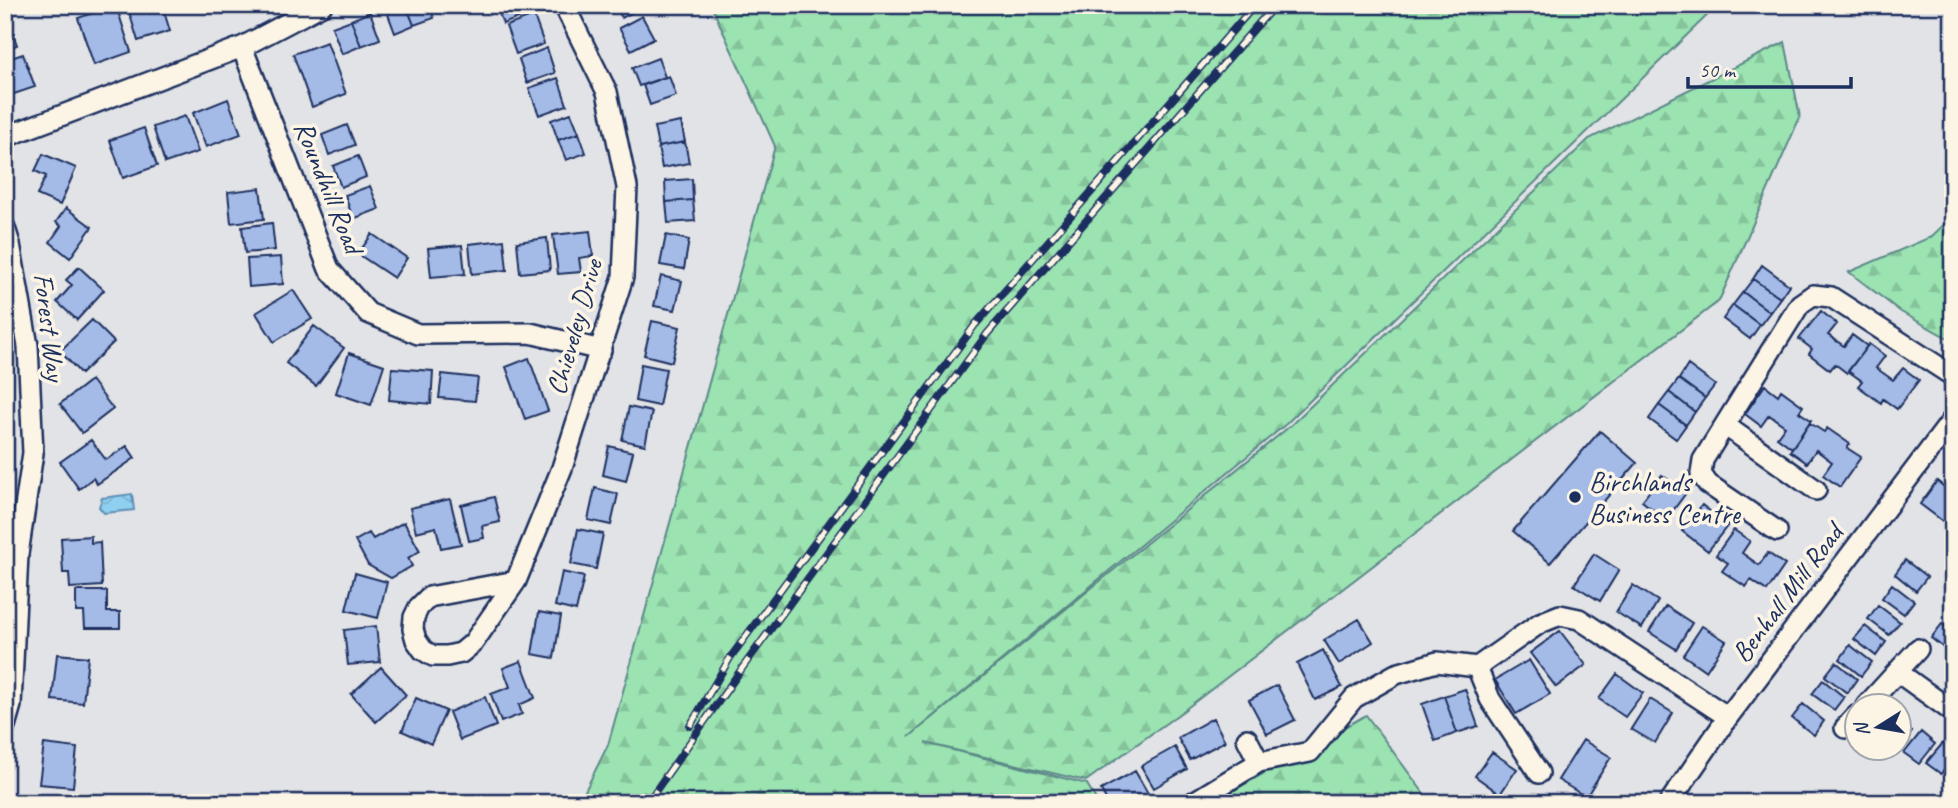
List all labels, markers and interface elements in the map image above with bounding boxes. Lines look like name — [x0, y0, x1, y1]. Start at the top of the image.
scale bar — [1688, 46, 1851, 90]
text: 50 m — [1699, 57, 1737, 83]
street label: Roundhill Road — [287, 116, 373, 262]
street label: Chieveley Drive — [538, 254, 610, 399]
street label: Forest Way — [26, 271, 74, 385]
place label: Birchlands Business Centre — [1589, 464, 1742, 531]
marker: Birchlands Business Centre — [1567, 489, 1583, 505]
street label: Benhall Mill Road — [1724, 514, 1853, 669]
north arrow — [1842, 692, 1912, 762]
text: N — [1849, 719, 1875, 738]

